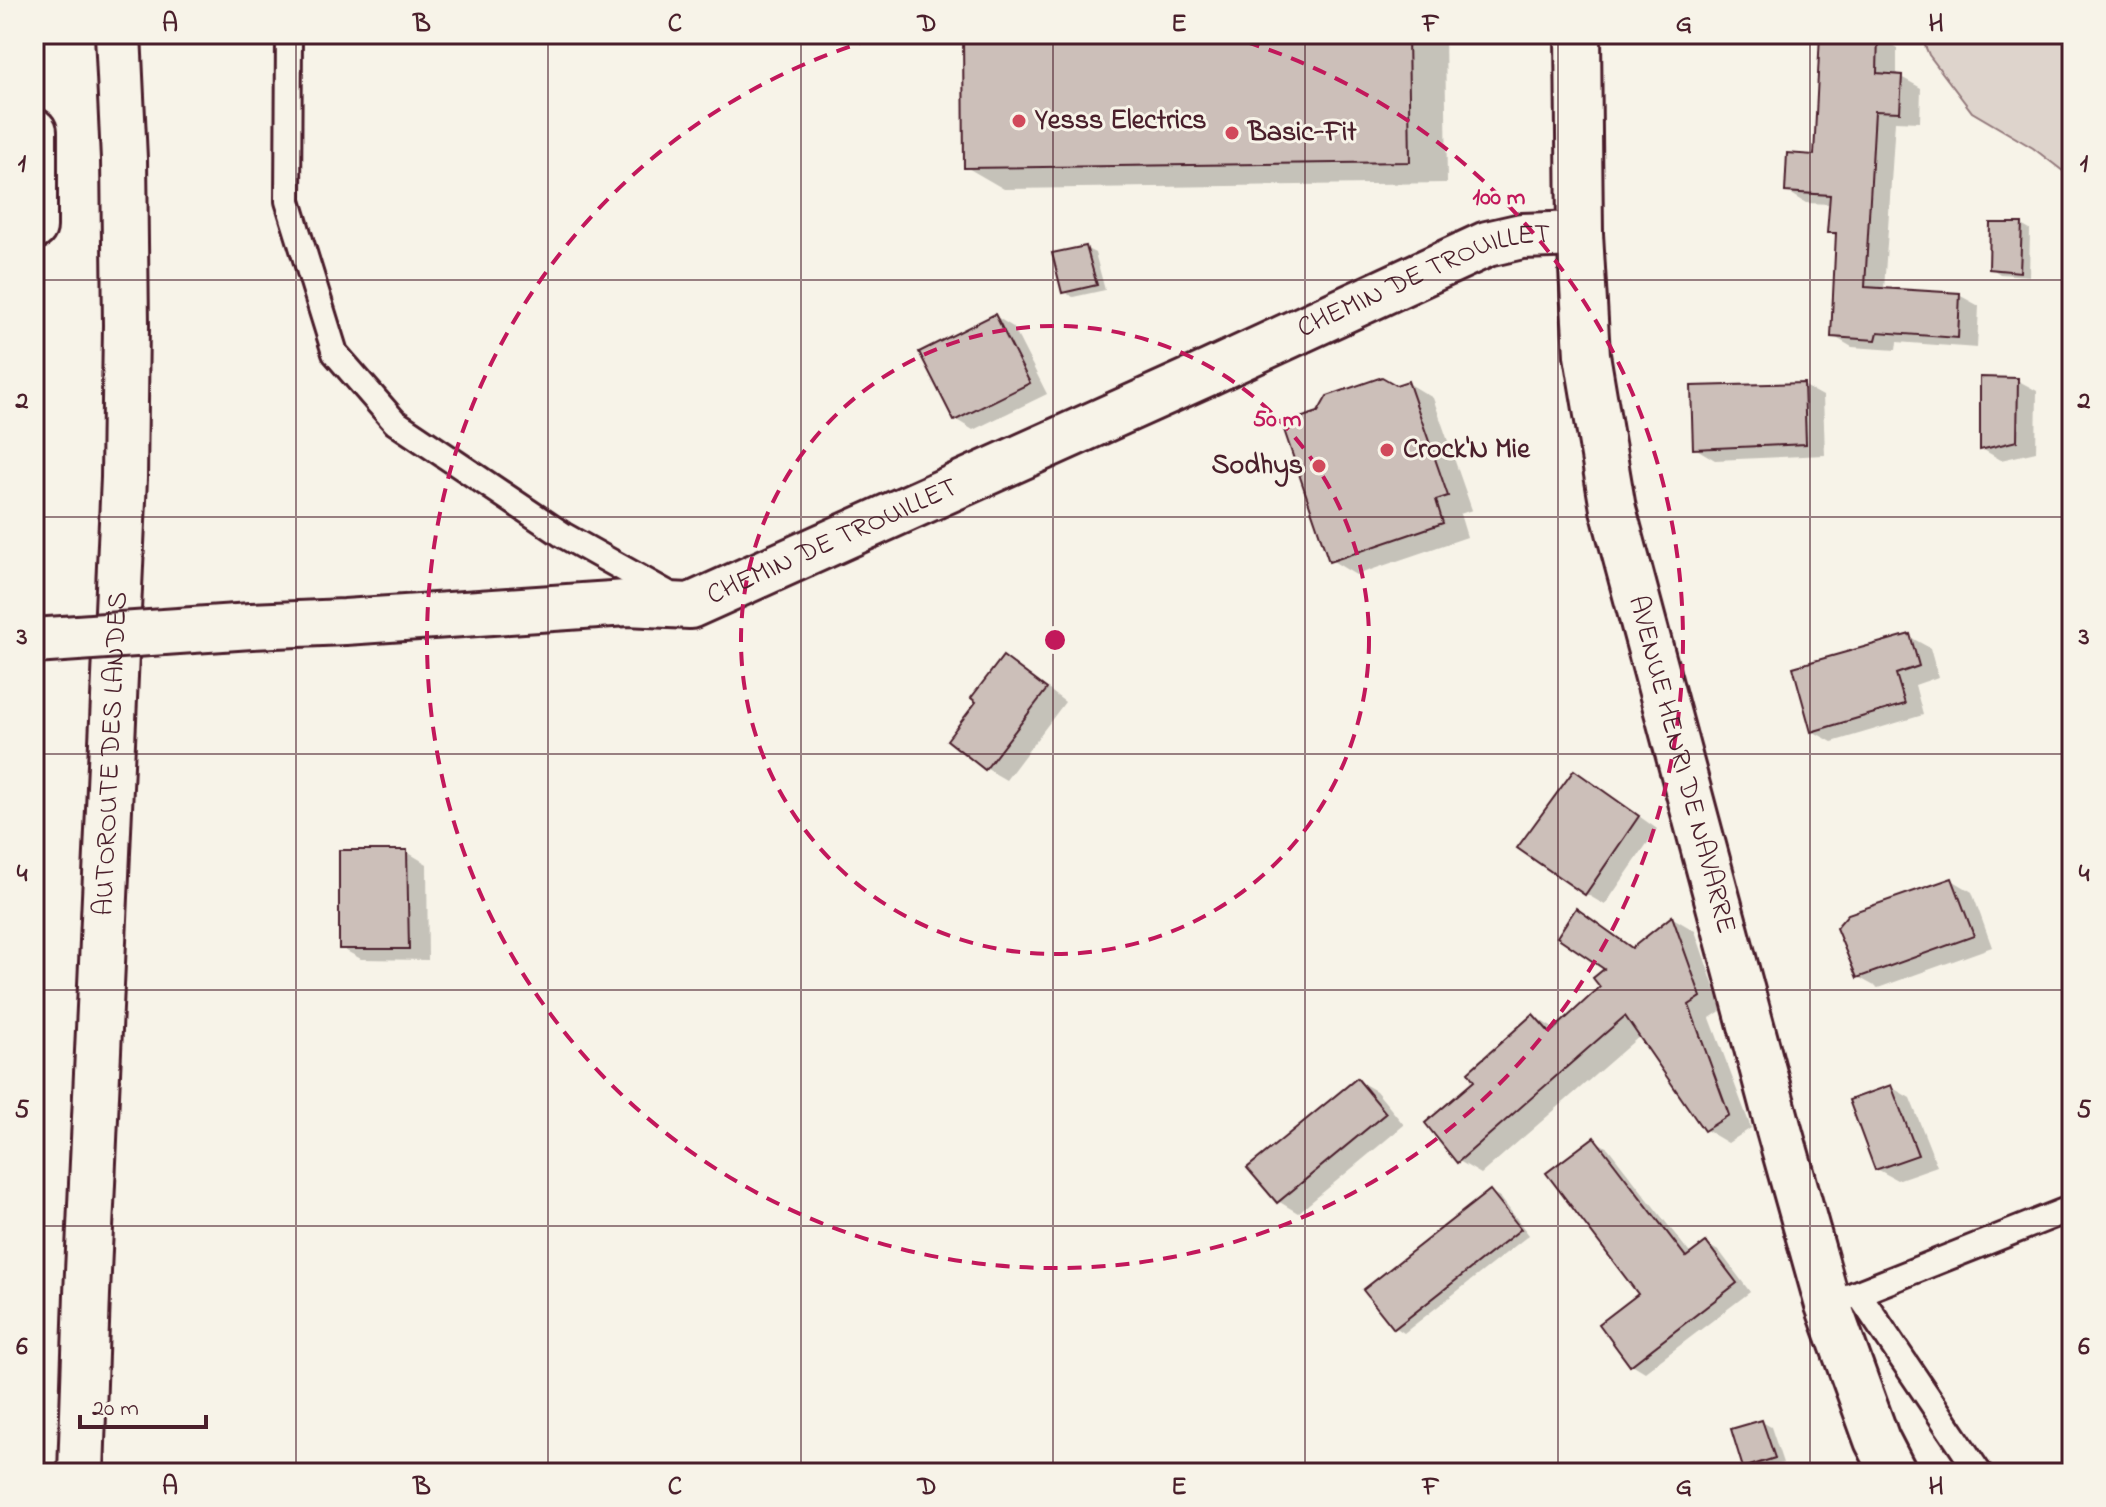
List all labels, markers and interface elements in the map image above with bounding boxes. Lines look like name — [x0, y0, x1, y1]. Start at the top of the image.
text: A — [162, 6, 178, 44]
text: B — [412, 6, 431, 44]
text: C — [668, 6, 682, 44]
text: D — [916, 6, 937, 44]
text: E — [1171, 6, 1187, 44]
text: F — [1421, 6, 1440, 44]
text: G — [1676, 6, 1692, 44]
text: H — [1928, 6, 1944, 44]
place label: Yesss Electrics — [1034, 101, 1207, 142]
marker: Yesss Electrics — [1010, 112, 1028, 130]
place label: Basic-Fit — [1246, 113, 1357, 154]
marker: Basic-Fit — [1223, 124, 1241, 142]
text: 1 — [18, 146, 27, 184]
text: 1 — [2080, 146, 2089, 184]
text: 100 m — [1473, 181, 1526, 216]
street label: CHEMIN DE TROUILLET — [1291, 215, 1551, 349]
text: 2 — [15, 383, 29, 421]
text: 2 — [2077, 383, 2091, 421]
text: 50 m — [1253, 403, 1302, 438]
place label: Crock'N Mie — [1403, 430, 1531, 471]
marker: Crock'N Mie — [1378, 441, 1396, 459]
place label: Sodhys — [1212, 446, 1303, 487]
marker: Sodhys — [1310, 457, 1328, 475]
street label: CHEMIN DE TROUILLET — [700, 468, 964, 616]
street label: AUTOROUTE DES LANDES — [84, 591, 139, 917]
street label: AVENUE HENRI DE NAVARRE — [1617, 591, 1746, 938]
text: 3 — [16, 619, 28, 657]
text: 3 — [2078, 619, 2090, 657]
centre of rings — [1041, 626, 1069, 654]
text: 4 — [17, 856, 28, 894]
text: 4 — [2079, 856, 2090, 894]
text: 5 — [15, 1092, 30, 1130]
text: 5 — [2077, 1092, 2092, 1130]
text: 6 — [16, 1329, 28, 1367]
text: 6 — [2078, 1329, 2090, 1367]
scale bar — [80, 1379, 206, 1429]
text: 20 m — [92, 1392, 139, 1427]
text: A — [162, 1469, 178, 1507]
text: B — [412, 1469, 431, 1507]
text: C — [668, 1469, 682, 1507]
text: D — [916, 1469, 937, 1507]
text: E — [1171, 1469, 1187, 1507]
text: F — [1421, 1469, 1440, 1507]
text: G — [1676, 1469, 1692, 1507]
text: H — [1928, 1469, 1944, 1507]

